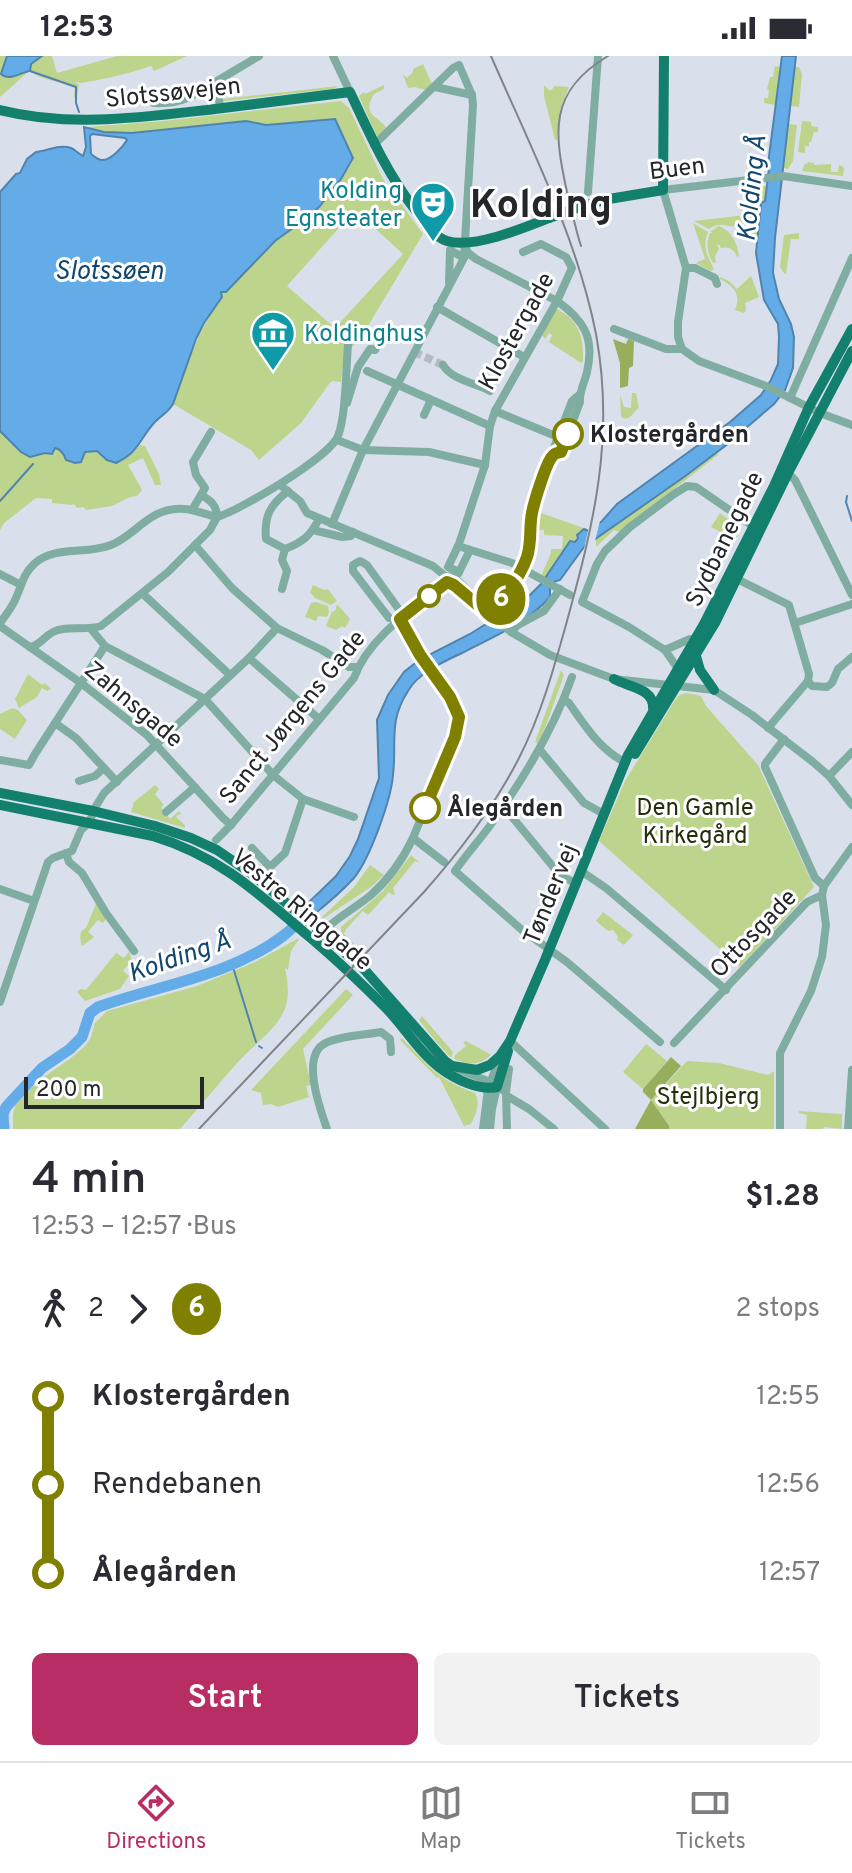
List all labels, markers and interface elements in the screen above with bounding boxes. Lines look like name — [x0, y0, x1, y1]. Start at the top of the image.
text: 12:53 — [40, 10, 114, 47]
street label: Slotssøvejen — [104, 72, 242, 116]
water label: Kolding Å — [731, 133, 775, 243]
street label: Buen — [648, 152, 707, 188]
place label: Kolding Egnsteater — [285, 177, 402, 235]
theatre icon: Kolding Egnsteater — [409, 180, 457, 243]
district label: Kolding — [470, 182, 612, 232]
water label: Slotssøen — [54, 256, 164, 289]
street label: Klostergade — [473, 268, 562, 396]
museum icon: Koldinghus — [249, 309, 297, 372]
place label: Koldinghus — [304, 320, 424, 350]
marker: Klostergården — [553, 419, 583, 449]
place label: Klostergården — [590, 421, 749, 451]
street label: Sydbanegade — [680, 467, 772, 613]
line badge: 6 — [475, 573, 527, 625]
text: 6 — [492, 581, 510, 617]
unlabelled marker — [418, 585, 440, 607]
street label: Sanct Jørgens Gade — [214, 625, 373, 811]
street label: Zahnsgade — [77, 656, 188, 755]
marker: Ålegården — [410, 793, 440, 823]
place label: Ålegården — [447, 794, 563, 825]
park label: Den Gamle Kirkegård — [636, 794, 754, 852]
street label: Tøndervej — [518, 840, 586, 950]
street label: Vestre Ringgade — [224, 843, 377, 978]
street label: Ottosgade — [705, 884, 804, 985]
water label: Kolding Å — [124, 925, 236, 991]
scale bar — [24, 1073, 204, 1109]
text: 200 m — [36, 1077, 101, 1104]
park label: Stejlbjerg — [656, 1083, 760, 1113]
text: 4 min — [32, 1153, 146, 1209]
text: $1.28 — [745, 1179, 820, 1216]
text: 12:53 – 12:57 · Bus — [32, 1211, 237, 1244]
icon: walk — [32, 1287, 76, 1331]
icon: forward — [116, 1287, 160, 1331]
text: 6 — [188, 1291, 205, 1327]
text: 2 — [88, 1293, 104, 1326]
text: 2 stops — [735, 1293, 820, 1326]
text: Klostergården — [92, 1379, 291, 1416]
text: 12:55 — [756, 1381, 820, 1414]
text: Rendebanen — [92, 1467, 262, 1504]
text: 12:56 — [757, 1469, 820, 1502]
text: Ålegården — [92, 1555, 237, 1592]
text: 12:57 — [759, 1557, 820, 1590]
button: Start — [32, 1653, 418, 1745]
button: Tickets — [434, 1653, 820, 1745]
tab: Directions — [106, 1781, 206, 1856]
tab: Map — [419, 1781, 463, 1856]
tab: Tickets — [675, 1781, 746, 1856]

